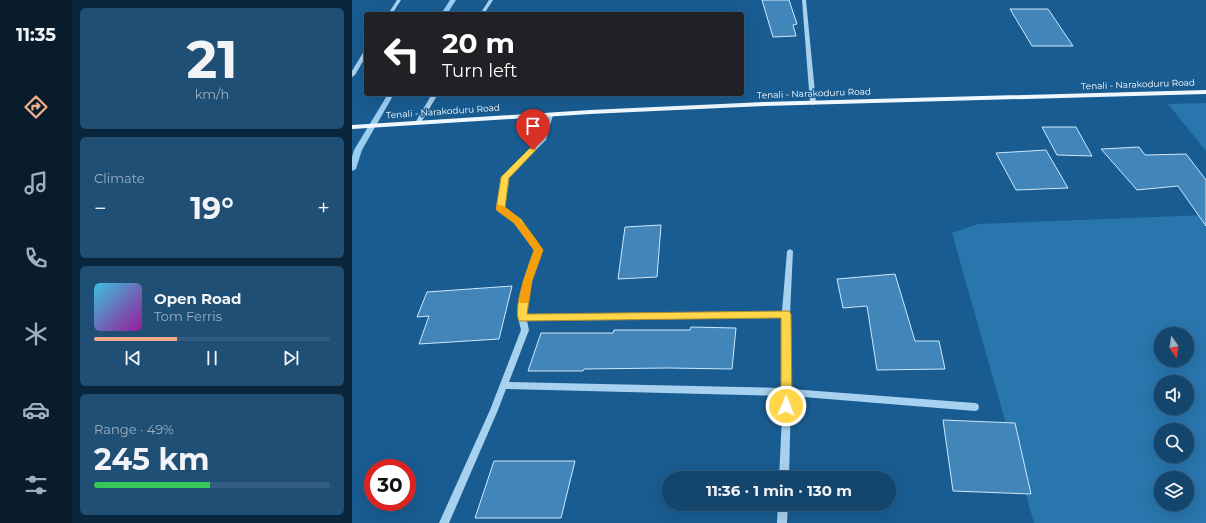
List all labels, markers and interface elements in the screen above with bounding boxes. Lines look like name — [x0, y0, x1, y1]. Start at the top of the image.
text: 11:35 — [16, 24, 56, 46]
text: 20 m — [442, 26, 515, 60]
text: 21 — [186, 28, 238, 91]
icon: left — [376, 28, 428, 80]
text: Turn left — [442, 60, 517, 82]
street label: Tenali - Narakoduru Road — [1081, 77, 1195, 91]
text: km/h — [195, 86, 229, 102]
street label: Tenali - Narakoduru Road — [757, 86, 871, 100]
icon: directions — [22, 93, 50, 121]
street label: Tenali - Narakoduru Road — [386, 102, 500, 120]
pin — [516, 109, 550, 150]
icon: arrive — [522, 115, 544, 137]
icon: music — [22, 169, 50, 197]
text: Climate — [94, 170, 145, 186]
text: 19° — [190, 190, 234, 227]
text: − — [94, 195, 107, 222]
text: + — [317, 195, 330, 222]
icon: phone — [22, 244, 50, 272]
text: Open Road — [154, 289, 242, 308]
text: Tom Ferris — [154, 308, 222, 324]
icon: climate — [22, 320, 50, 348]
north arrow — [1154, 327, 1194, 367]
map controls — [1154, 327, 1194, 511]
icon: previous — [122, 347, 144, 369]
icon: pause — [201, 347, 223, 369]
icon: next — [280, 347, 302, 369]
button: sound — [1154, 375, 1194, 415]
position arrow — [765, 385, 807, 427]
icon: car — [22, 396, 50, 424]
text: Range · 49% — [94, 421, 174, 437]
button: search — [1154, 423, 1194, 463]
text: 245 km — [94, 441, 209, 478]
speed limit sign: 30 — [364, 459, 416, 511]
icon: filters — [22, 471, 50, 499]
button: layers — [1154, 471, 1194, 511]
text: 11:36 · 1 min · 130 m — [706, 481, 852, 500]

